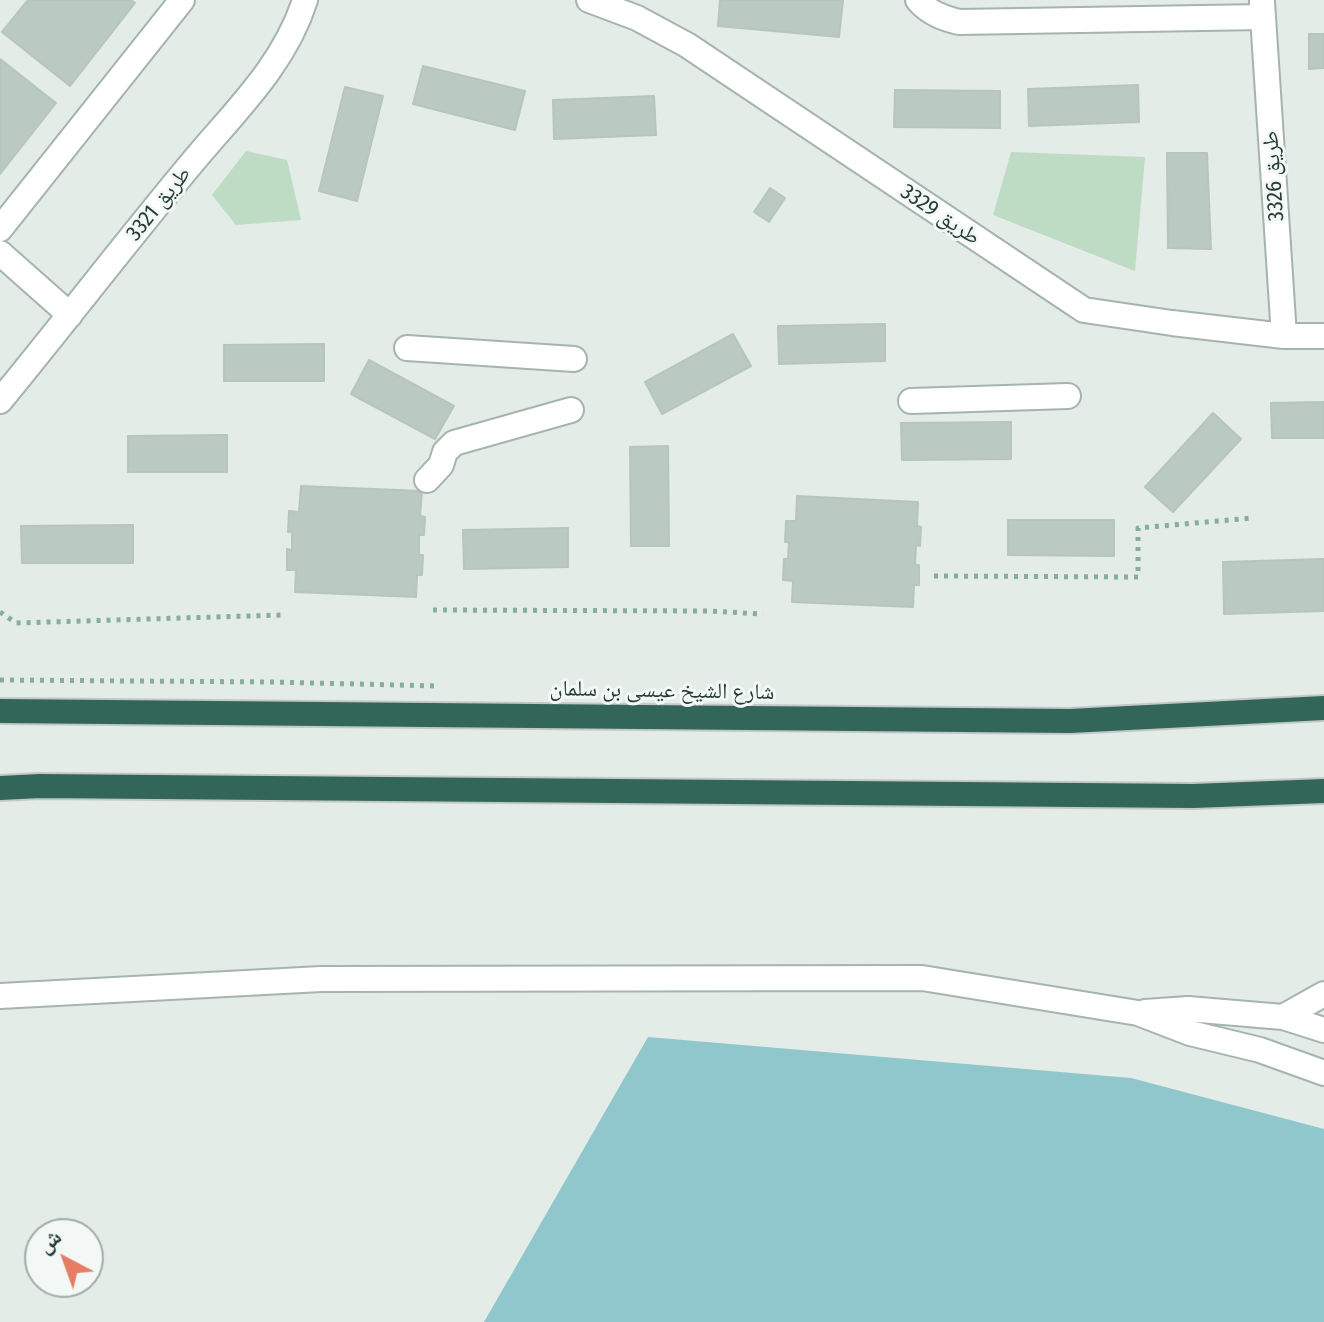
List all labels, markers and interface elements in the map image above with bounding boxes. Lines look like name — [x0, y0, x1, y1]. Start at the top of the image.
street label: طريق 3326 — [1258, 130, 1290, 222]
street label: طريق 3321 — [121, 162, 197, 246]
street label: طريق 3329 — [895, 179, 985, 251]
street label: شارع الشيخ عيسى بن سلمان — [549, 676, 775, 706]
north arrow — [24, 1218, 104, 1298]
text: ش — [32, 1223, 67, 1259]

